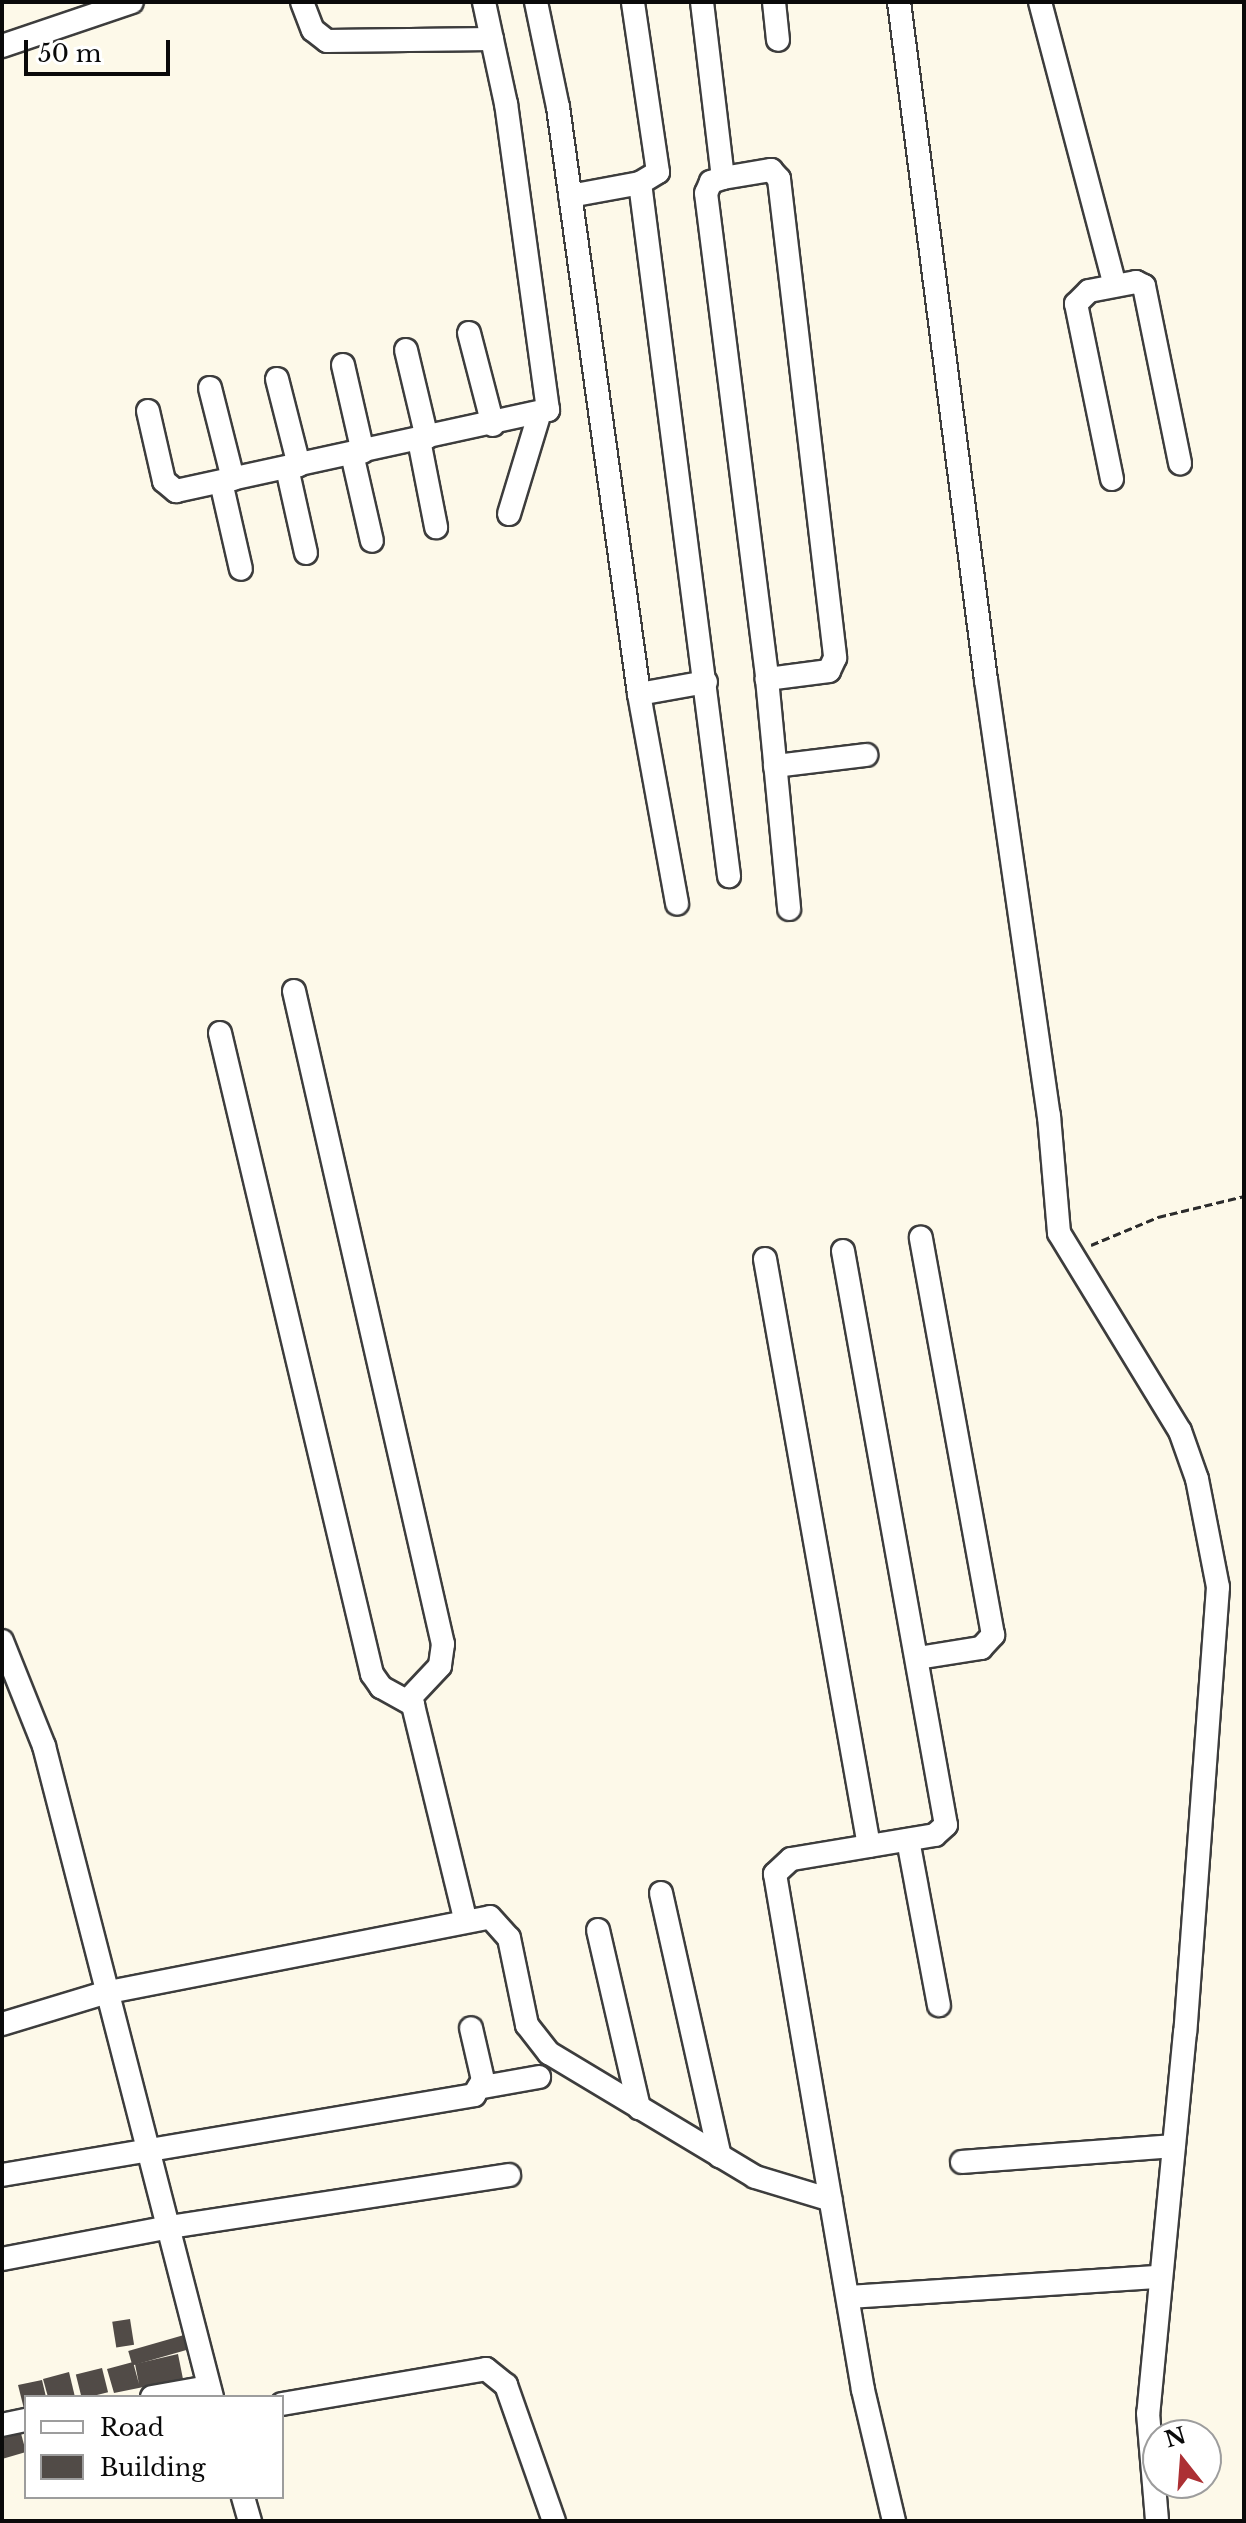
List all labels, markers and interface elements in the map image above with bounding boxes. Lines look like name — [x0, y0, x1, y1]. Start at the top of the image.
scale bar — [28, 24, 174, 74]
text: 50 m — [38, 39, 101, 68]
legend — [24, 2395, 284, 2499]
text: Road — [100, 2413, 164, 2442]
north arrow — [1142, 2419, 1222, 2499]
text: N — [1162, 2422, 1189, 2453]
text: Building — [100, 2453, 206, 2482]

